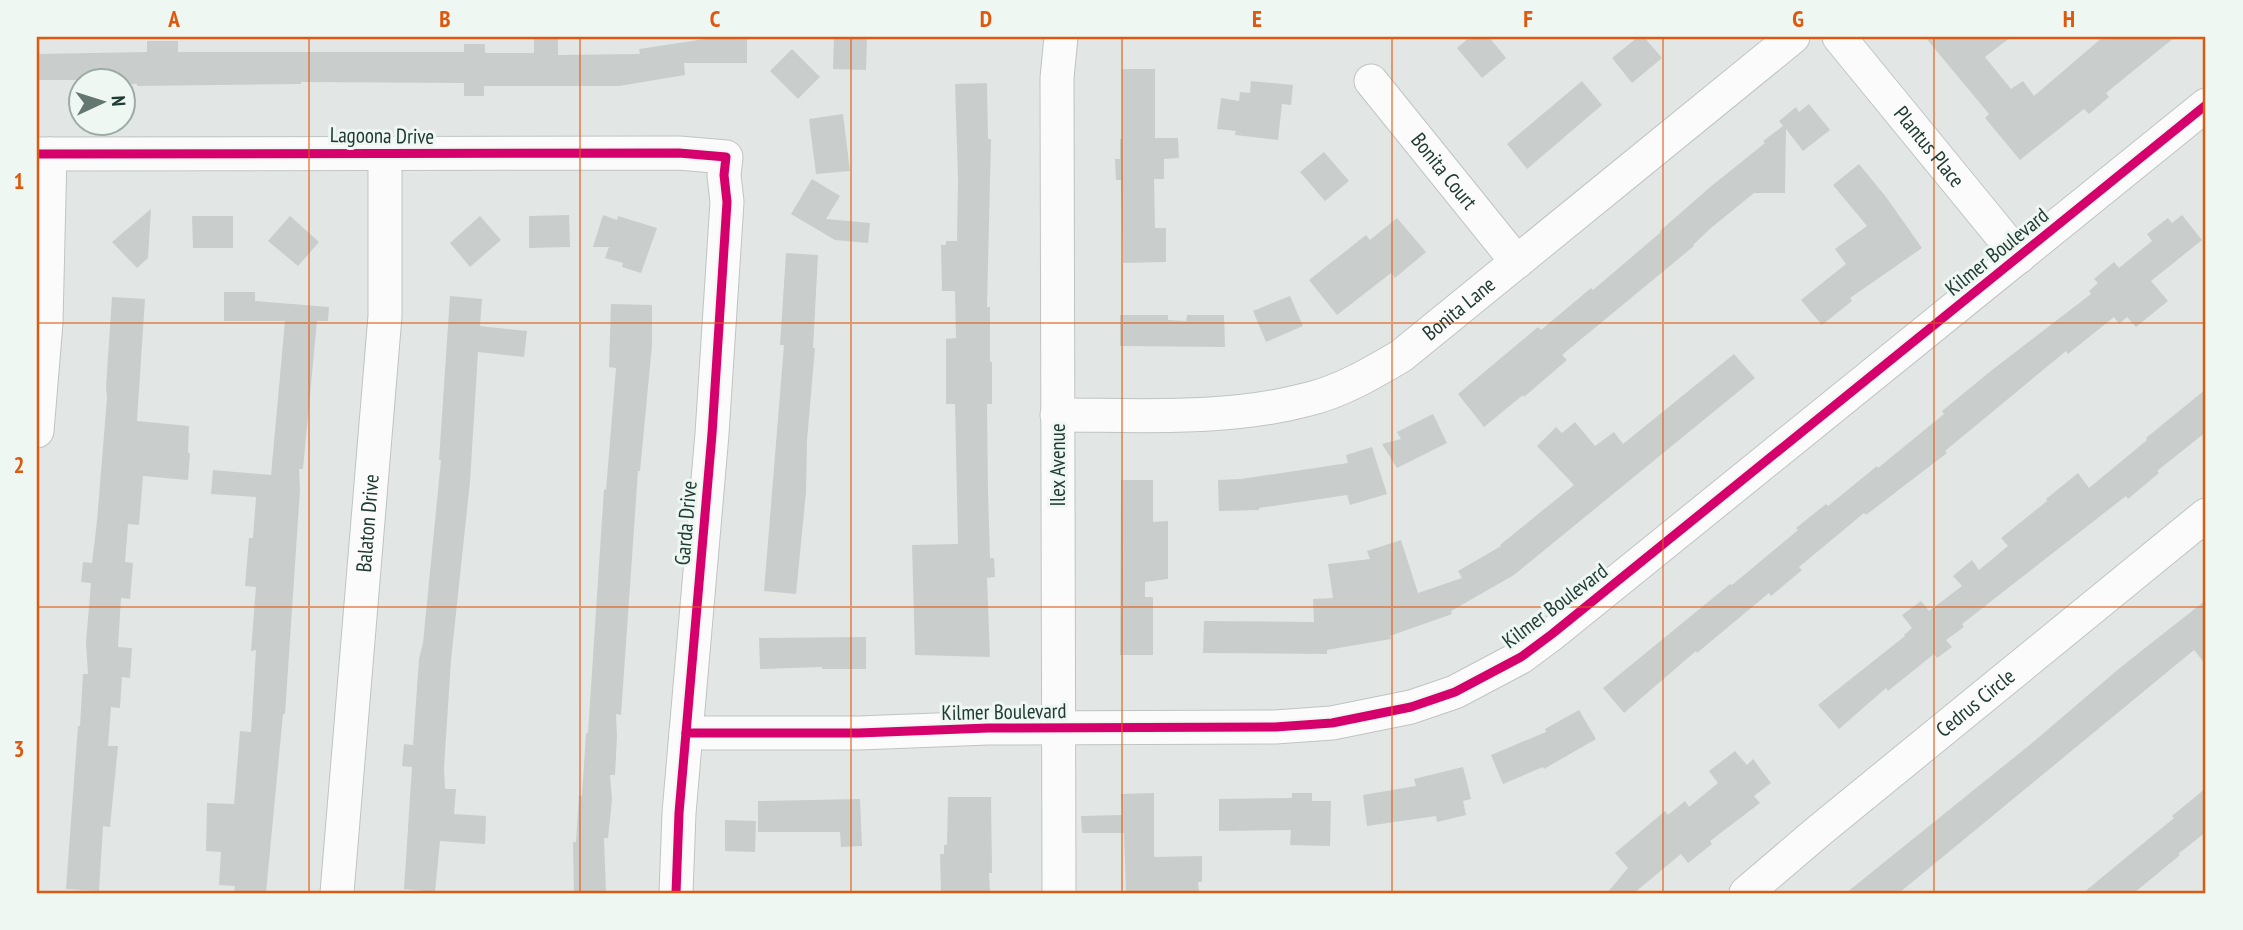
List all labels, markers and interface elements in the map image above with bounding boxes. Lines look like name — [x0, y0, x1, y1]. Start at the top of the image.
text: A — [167, 4, 180, 33]
text: B — [439, 4, 451, 33]
text: C — [710, 4, 721, 33]
text: D — [980, 4, 992, 33]
text: E — [1252, 4, 1262, 33]
text: F — [1523, 4, 1533, 33]
text: G — [1792, 4, 1804, 33]
text: H — [2063, 4, 2075, 33]
north arrow — [66, 66, 136, 136]
text: N — [107, 95, 131, 107]
street label: Plantus Place — [1888, 100, 1971, 193]
street label: Lagoona Drive — [330, 121, 434, 150]
street label: Bonita Court — [1405, 127, 1483, 215]
text: 1 — [14, 166, 25, 195]
street label: Kilmer Boulevard — [1940, 202, 2054, 301]
street label: Bonita Lane — [1417, 271, 1501, 346]
street label: Ilex Avenue — [1044, 423, 1071, 507]
text: 2 — [14, 450, 25, 479]
street label: Balaton Drive — [350, 473, 385, 573]
street label: Garda Drive — [668, 480, 703, 566]
street label: Kilmer Boulevard — [1497, 557, 1613, 654]
street label: Cedrus Circle — [1930, 662, 2020, 743]
street label: Kilmer Boulevard — [941, 697, 1067, 726]
text: 3 — [14, 734, 25, 763]

